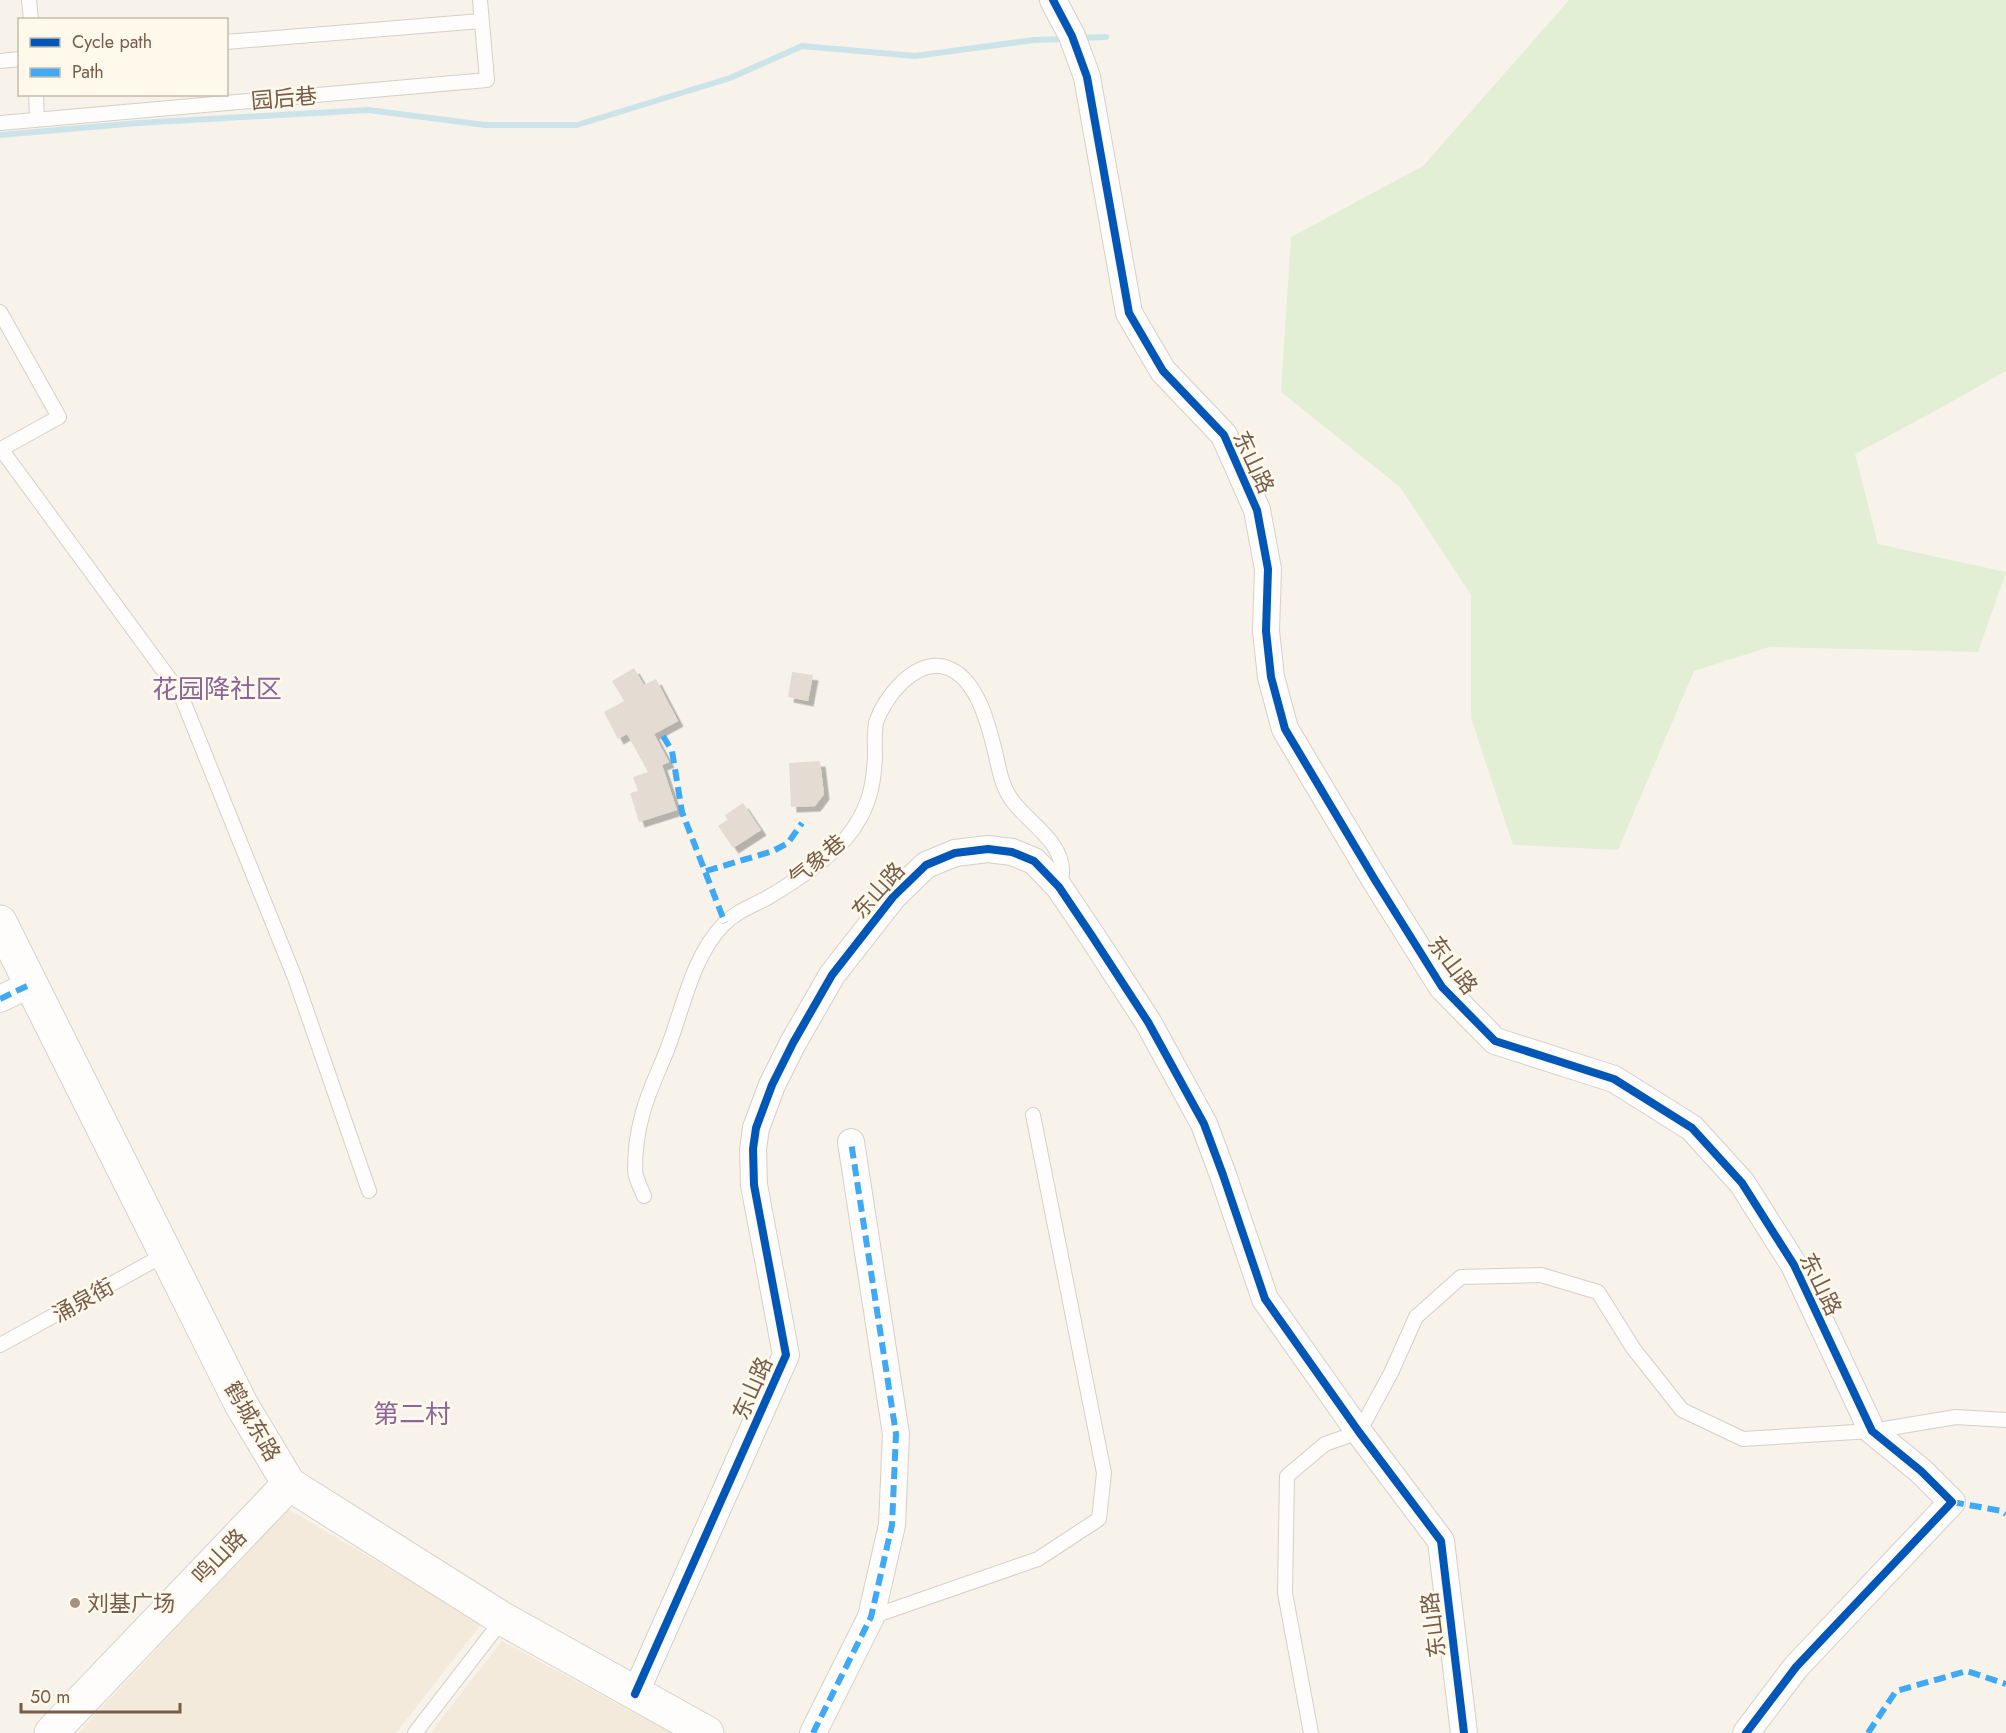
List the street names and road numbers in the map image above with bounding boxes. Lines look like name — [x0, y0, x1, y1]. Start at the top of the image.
street label: 园后巷 — [250, 79, 318, 117]
street label: 东山路 — [1226, 425, 1282, 499]
street label: 气象巷 — [781, 827, 853, 893]
street label: 东山路 — [844, 855, 912, 925]
street label: 东山路 — [1420, 929, 1486, 1001]
street label: 东山路 — [1792, 1247, 1850, 1321]
street label: 涌泉街 — [46, 1270, 120, 1330]
street label: 东山路 — [724, 1351, 780, 1425]
street label: 鹤城东路 — [217, 1375, 289, 1467]
street label: 鸣山路 — [185, 1521, 253, 1591]
street label: 东山路 — [1413, 1590, 1453, 1660]

